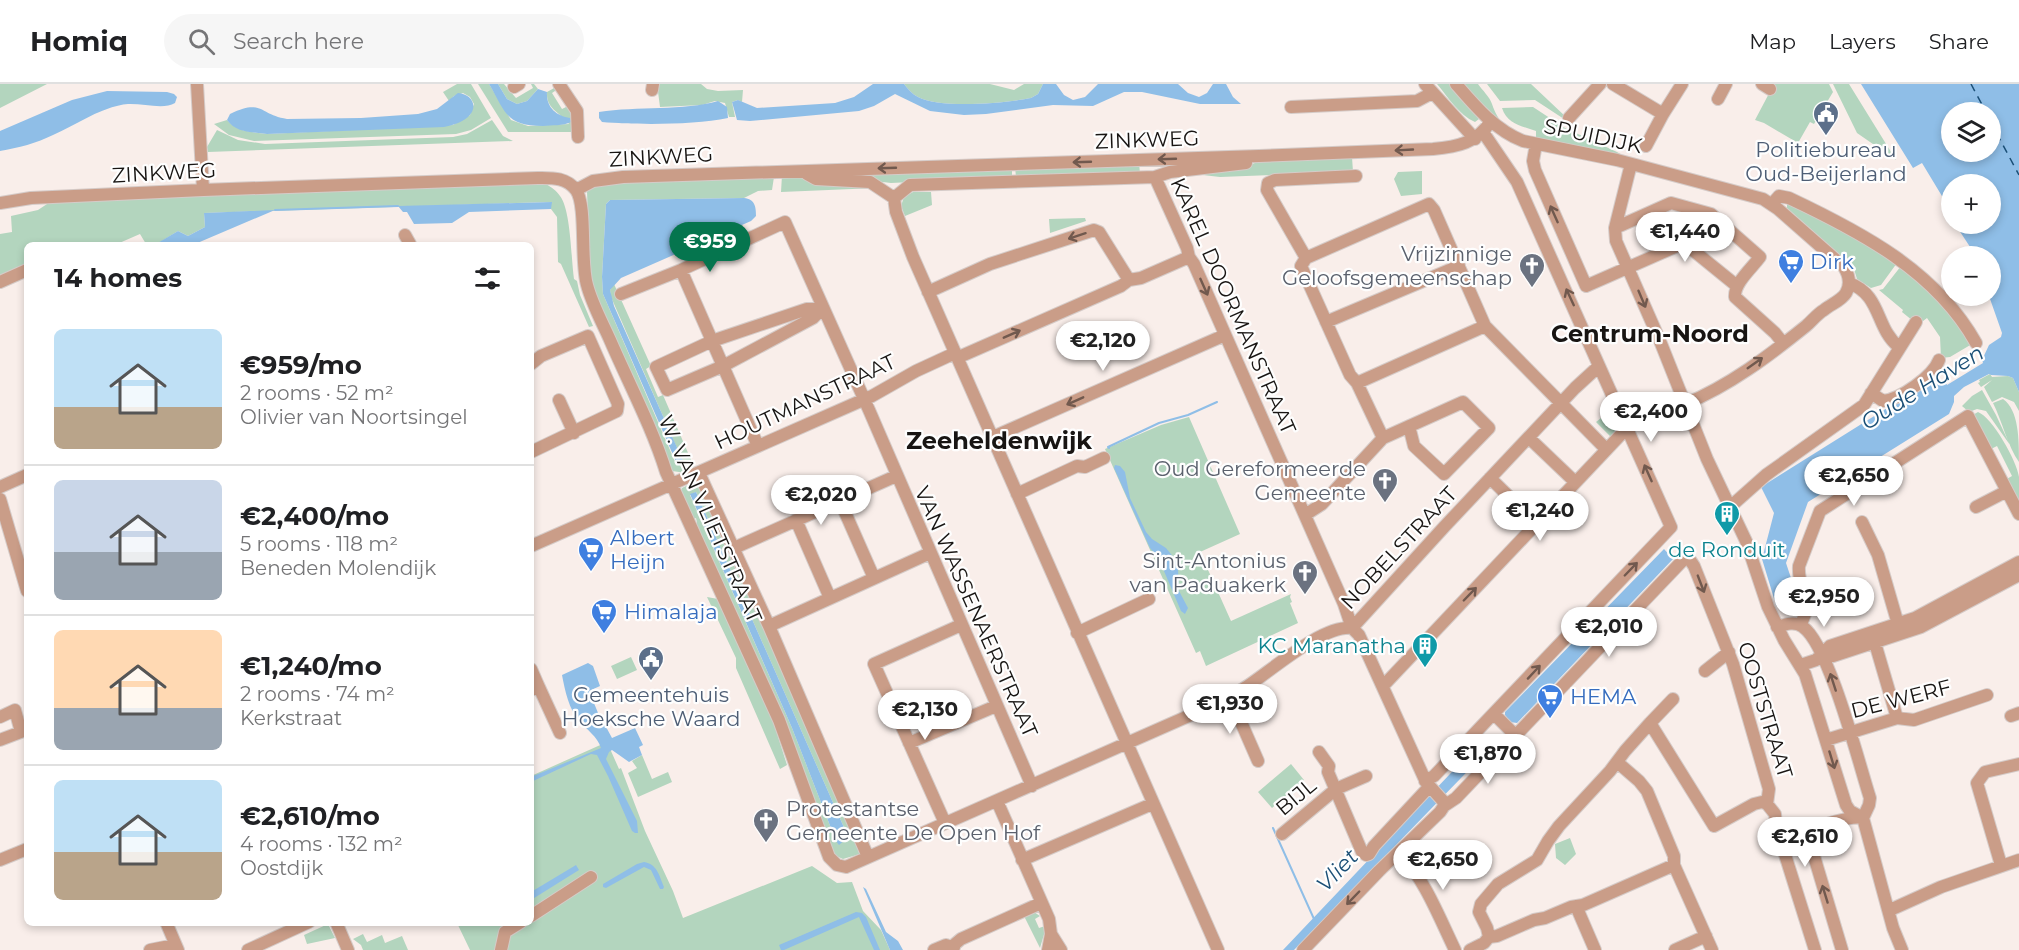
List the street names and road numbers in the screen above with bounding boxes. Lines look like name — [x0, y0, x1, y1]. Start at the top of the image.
street label: SPUIDIJK — [1542, 113, 1645, 158]
street label: ZINKWEG — [1094, 125, 1200, 154]
street label: ZINKWEG — [608, 141, 714, 172]
street label: ZINKWEG — [111, 157, 217, 188]
street label: KAREL DOORMANSTRAAT — [1165, 174, 1301, 438]
street label: HOUTMANSTRAAT — [710, 349, 899, 454]
street label: W. VAN VLIETSTRAAT — [653, 411, 768, 626]
street label: NOBELSTRAAT — [1335, 481, 1462, 614]
street label: VAN WASSENAERSTRAAT — [910, 482, 1043, 741]
street label: OOSTSTRAAT — [1733, 639, 1798, 781]
street label: DE WERF — [1848, 674, 1954, 723]
street label: BIJL — [1270, 772, 1321, 821]

